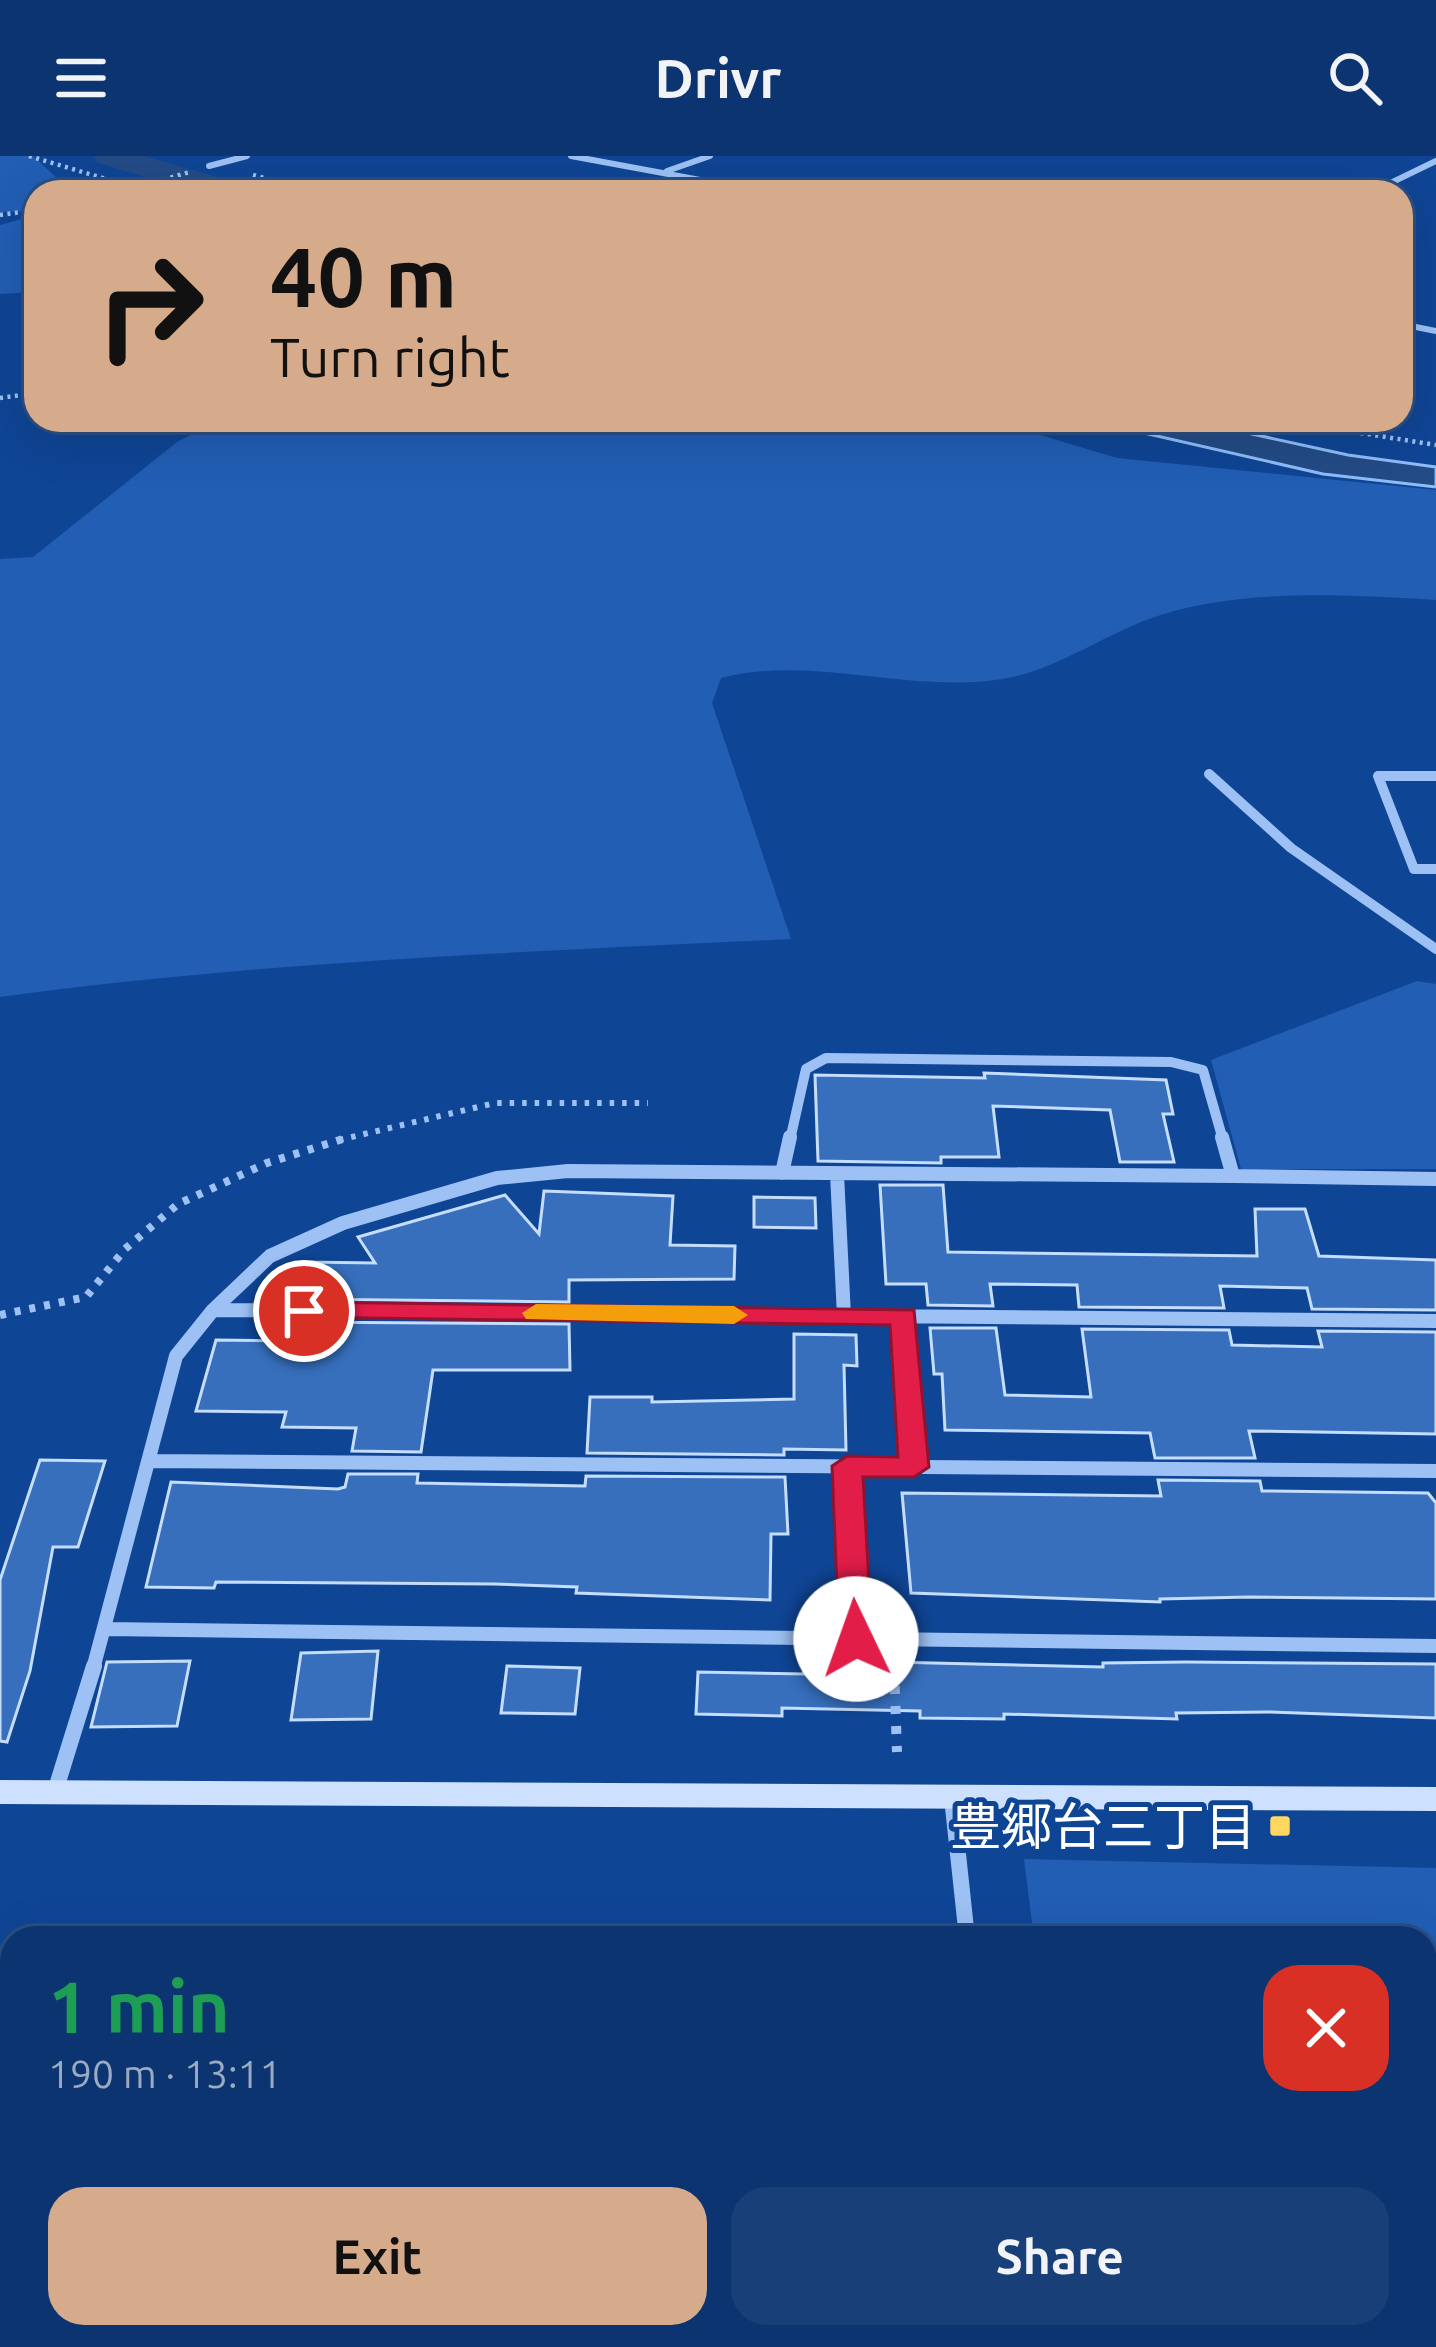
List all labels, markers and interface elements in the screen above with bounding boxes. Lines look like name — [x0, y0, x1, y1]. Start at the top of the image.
icon: menu — [48, 45, 114, 111]
icon: search — [1322, 45, 1388, 111]
text: Drivr — [655, 48, 781, 108]
icon: right — [72, 228, 228, 384]
text: 40 m — [270, 229, 457, 323]
text: Turn right — [270, 327, 510, 387]
pin — [253, 1260, 355, 1362]
icon: arrive — [271, 1278, 337, 1344]
position arrow — [793, 1576, 919, 1702]
place label: 豊郷台三丁目 — [950, 1797, 1256, 1855]
marker: 豊郷台三丁目 — [1267, 1813, 1293, 1839]
button: close — [1263, 1965, 1389, 2091]
text: 1 min — [48, 1966, 230, 2047]
text: 190 m · 13:11 — [48, 2052, 282, 2095]
button: Exit — [48, 2187, 707, 2325]
button: Share — [731, 2187, 1389, 2325]

